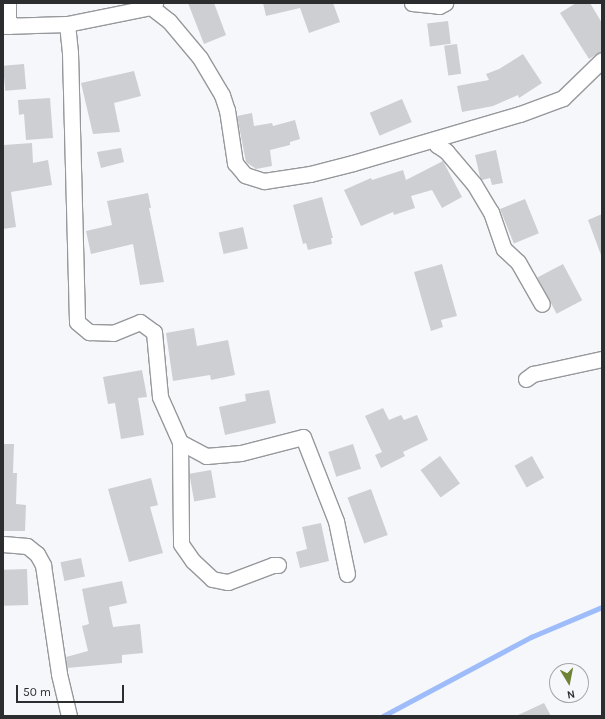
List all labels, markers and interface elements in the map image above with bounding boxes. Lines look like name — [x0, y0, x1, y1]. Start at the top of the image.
north arrow — [549, 663, 589, 703]
scale bar — [18, 677, 126, 703]
text: 50 m — [23, 685, 51, 699]
text: N — [566, 687, 576, 701]

